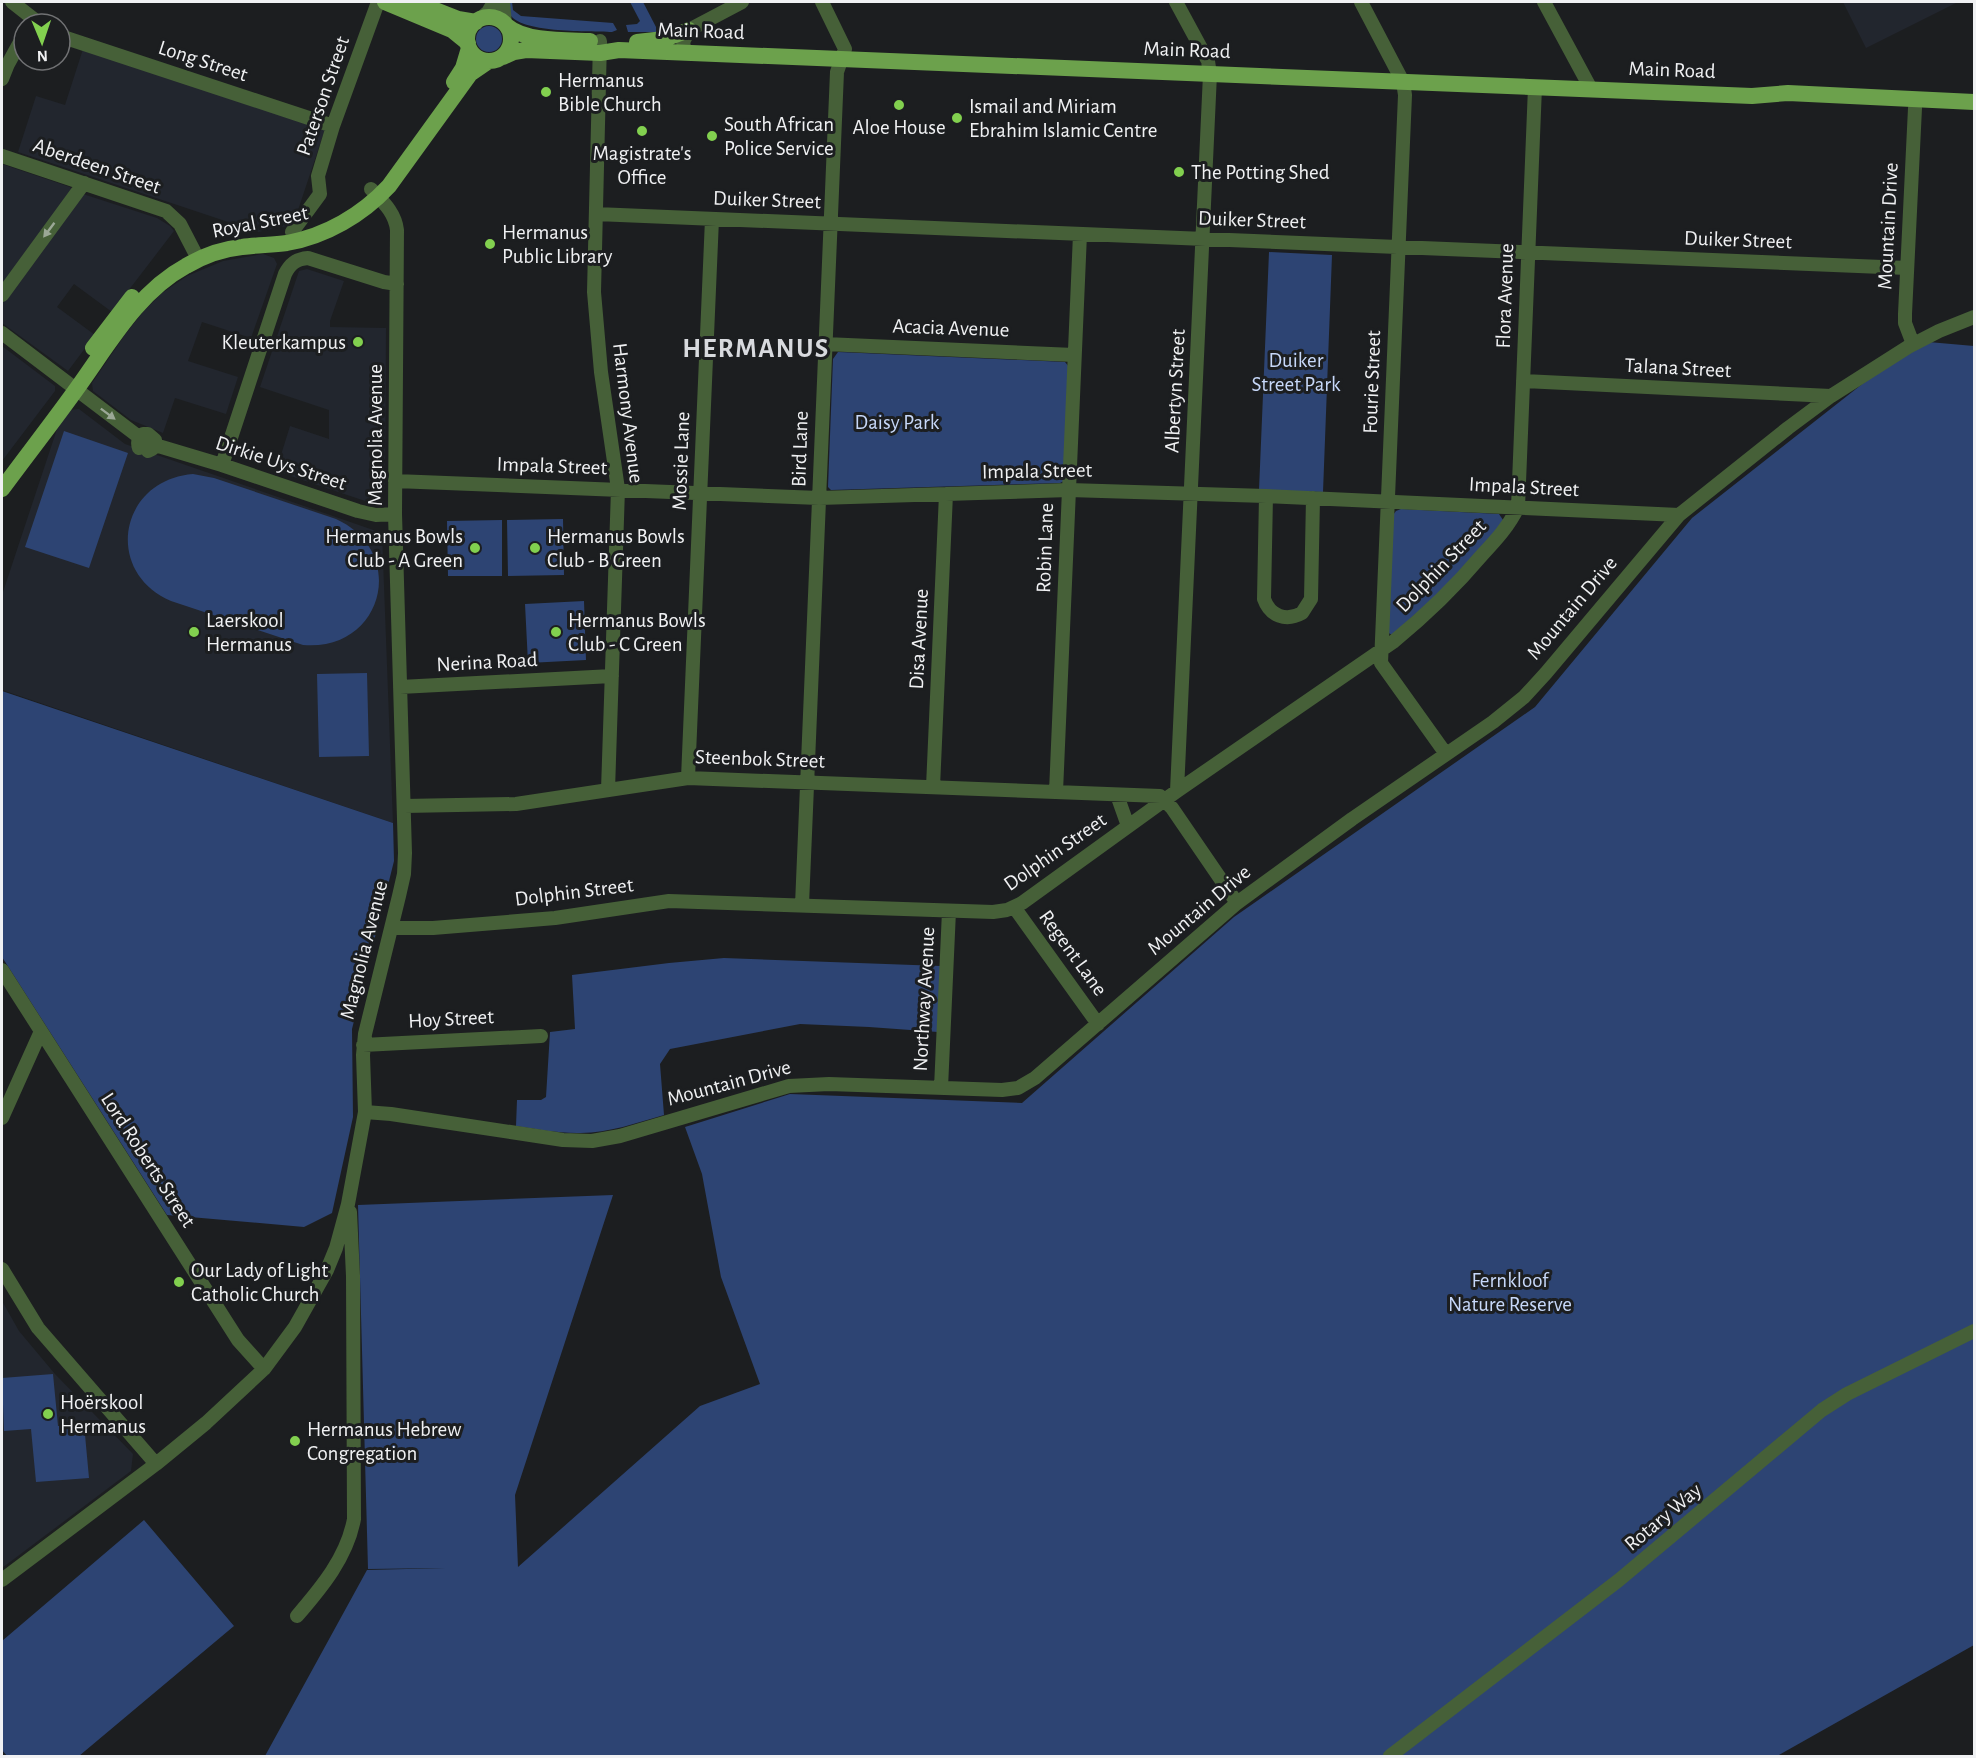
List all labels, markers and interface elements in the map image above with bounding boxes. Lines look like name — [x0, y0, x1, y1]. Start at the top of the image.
north arrow — [12, 12, 72, 72]
street label: Main Road — [657, 19, 745, 43]
street label: Paterson Street — [293, 33, 353, 158]
street label: Long Street — [156, 37, 251, 85]
street label: Main Road — [1143, 38, 1231, 62]
text: N — [37, 48, 48, 64]
street label: Main Road — [1628, 58, 1716, 82]
place label: Hermanus Bible Church — [558, 70, 662, 115]
marker: Hermanus Bible Church — [539, 85, 553, 99]
place label: Ismail and Miriam Ebrahim Islamic Centre — [969, 96, 1157, 141]
marker: Aloe House — [892, 98, 906, 112]
marker: Ismail and Miriam Ebrahim Islamic Centre — [950, 111, 964, 125]
place label: South African Police Service — [724, 114, 834, 159]
place label: Aloe House — [852, 117, 946, 138]
marker: Magistrate's Office — [635, 124, 649, 138]
marker: South African Police Service — [705, 129, 719, 143]
street label: Aberdeen Street — [31, 134, 164, 198]
place label: Magistrate's Office — [593, 143, 691, 188]
place label: The Potting Shed — [1191, 162, 1330, 183]
street label: Mountain Drive — [1874, 162, 1902, 290]
marker: The Potting Shed — [1172, 165, 1186, 179]
street label: Duiker Street — [713, 188, 822, 212]
street label: Royal Street — [210, 202, 310, 242]
street label: Duiker Street — [1198, 208, 1307, 232]
one-way arrow — [43, 222, 55, 238]
place label: Hermanus Public Library — [502, 222, 612, 267]
street label: Duiker Street — [1684, 228, 1793, 252]
marker: Hermanus Public Library — [483, 237, 497, 251]
street label: Flora Avenue — [1493, 243, 1517, 349]
street label: Acacia Avenue — [892, 315, 1010, 341]
street label: Albertyn Street — [1161, 328, 1189, 453]
street label: Fourie Street — [1360, 330, 1384, 434]
place label: Kleuterkampus — [221, 332, 346, 353]
marker: Kleuterkampus — [351, 335, 365, 349]
district label: HERMANUS — [682, 335, 830, 362]
street label: Harmony Avenue — [609, 342, 647, 484]
park label: Duiker Street Park — [1251, 350, 1341, 395]
street label: Talana Street — [1624, 355, 1732, 381]
street label: Magnolia Avenue — [365, 364, 386, 506]
one-way arrow — [100, 407, 115, 419]
street label: Mossie Lane — [669, 411, 693, 511]
street label: Bird Lane — [788, 411, 812, 487]
park label: Daisy Park — [855, 412, 940, 433]
street label: Dirkie Uys Street — [213, 432, 349, 494]
street label: Impala Street — [496, 454, 608, 478]
street label: Impala Street — [982, 460, 1093, 482]
street label: Impala Street — [1468, 474, 1580, 500]
street label: Robin Lane — [1033, 503, 1057, 593]
street label: Dolphin Street — [1392, 516, 1490, 616]
place label: Hermanus Bowls Club - A Green — [325, 526, 463, 571]
place label: Hermanus Bowls Club - B Green — [547, 526, 685, 571]
marker: Hermanus Bowls Club - A Green — [468, 541, 482, 555]
marker: Hermanus Bowls Club - B Green — [528, 541, 542, 555]
street label: Mountain Drive — [1523, 553, 1621, 663]
street label: Disa Avenue — [906, 588, 932, 690]
place label: Laerskool Hermanus — [206, 610, 292, 655]
place label: Hermanus Bowls Club - C Green — [568, 610, 706, 655]
marker: Laerskool Hermanus — [187, 625, 201, 639]
marker: Hermanus Bowls Club - C Green — [549, 625, 563, 639]
street label: Nerina Road — [436, 649, 538, 675]
street label: Steenbok Street — [695, 746, 826, 772]
street label: Dolphin Street — [1000, 809, 1110, 895]
street label: Mountain Drive — [1144, 861, 1254, 959]
street label: Dolphin Street — [513, 874, 635, 910]
street label: Magnolia Avenue — [337, 879, 391, 1021]
street label: Regent Lane — [1035, 906, 1111, 1000]
street label: Northway Avenue — [910, 926, 938, 1072]
street label: Hoy Street — [408, 1006, 495, 1032]
street label: Mountain Drive — [665, 1056, 793, 1110]
street label: Lord Roberts Street — [97, 1089, 199, 1231]
place label: Our Lady of Light Catholic Church — [191, 1260, 328, 1305]
park label: Fernkloof Nature Reserve — [1448, 1270, 1572, 1315]
marker: Our Lady of Light Catholic Church — [172, 1275, 186, 1289]
place label: Hoërskool Hermanus — [60, 1392, 146, 1437]
marker: Hoërskool Hermanus — [41, 1407, 55, 1421]
place label: Hermanus Hebrew Congregation — [307, 1419, 461, 1464]
marker: Hermanus Hebrew Congregation — [288, 1434, 302, 1448]
street label: Rotary Way — [1621, 1479, 1705, 1555]

